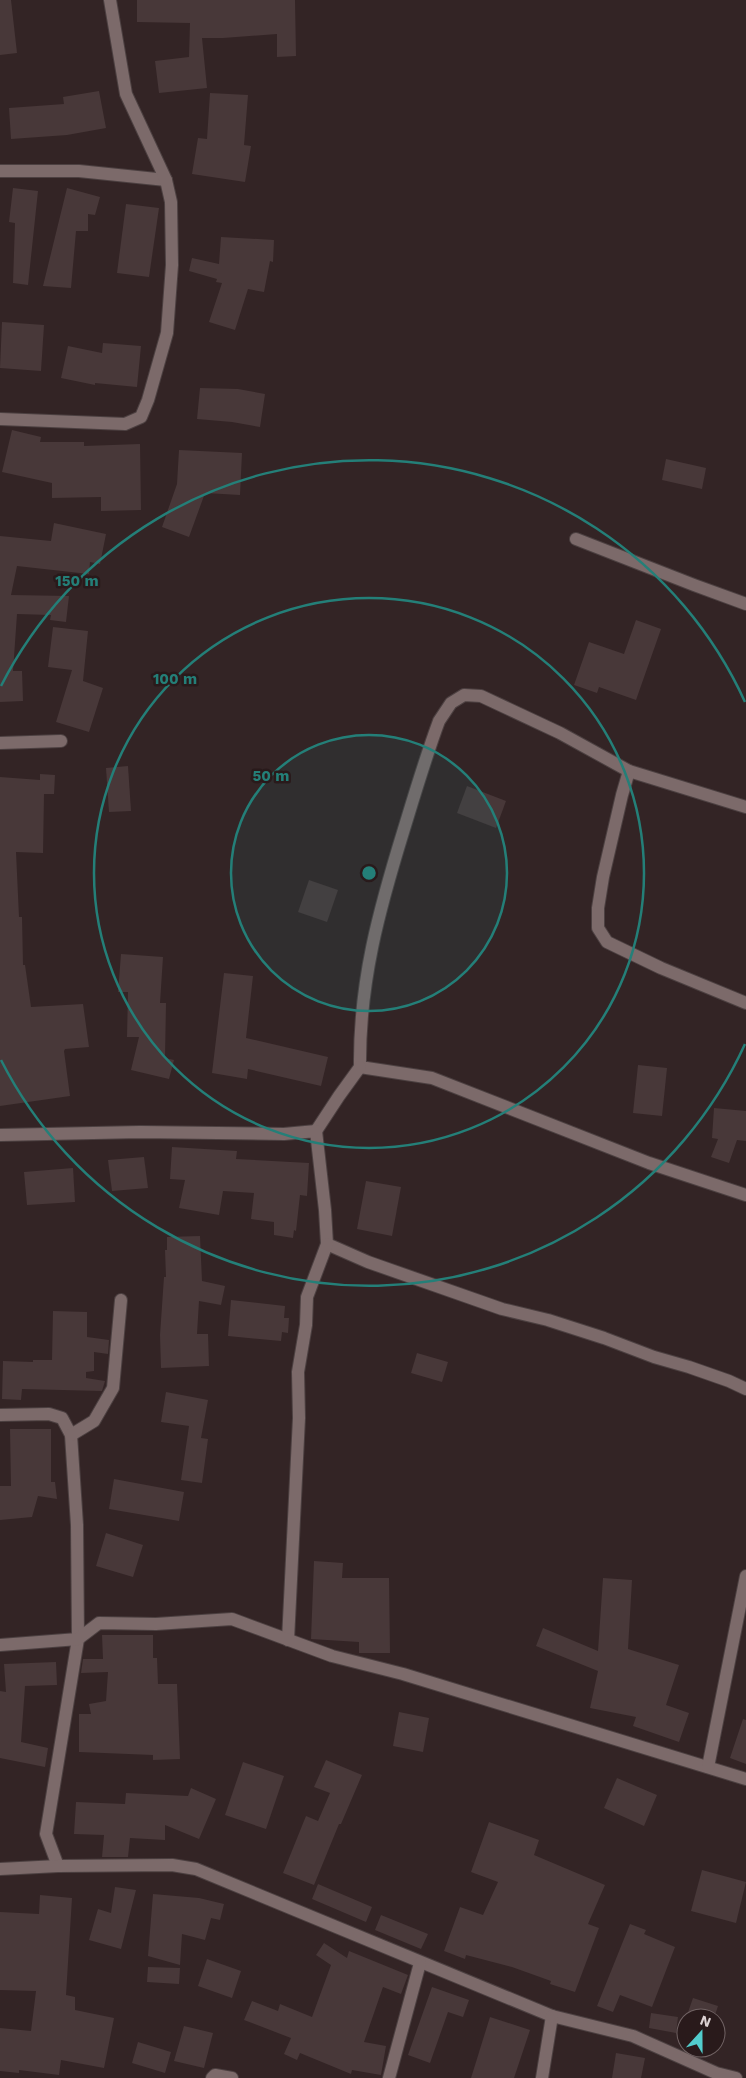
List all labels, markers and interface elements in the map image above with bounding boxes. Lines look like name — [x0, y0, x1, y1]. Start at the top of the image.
text: 150 m — [55, 572, 99, 590]
text: 100 m — [153, 670, 197, 688]
text: 50 m — [253, 767, 289, 785]
centre of rings — [360, 864, 378, 882]
north arrow — [676, 2008, 726, 2058]
text: N — [698, 2012, 713, 2030]

